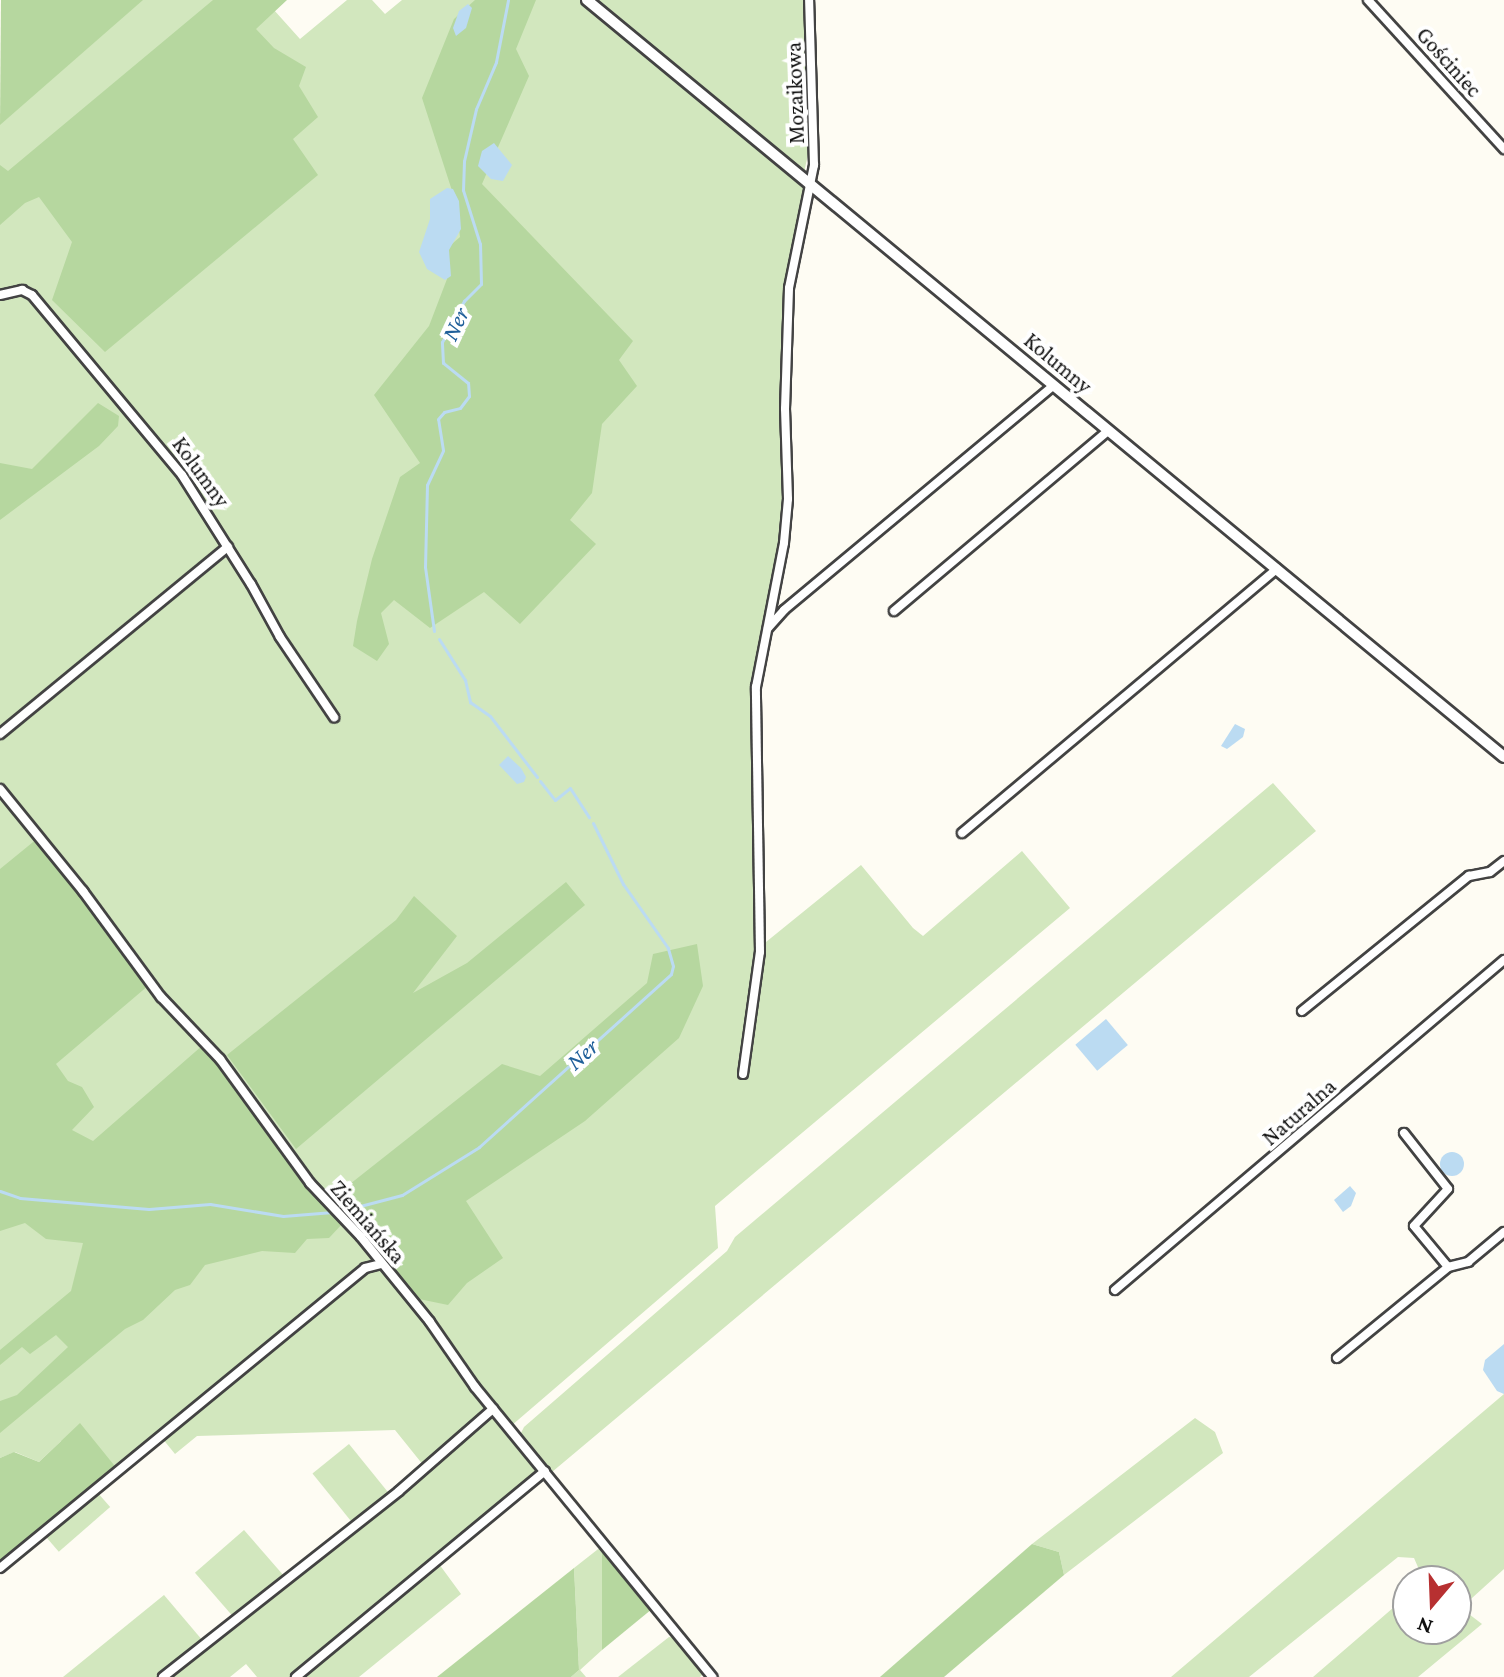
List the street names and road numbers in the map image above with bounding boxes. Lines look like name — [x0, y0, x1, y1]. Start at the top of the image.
street label: Gościniec — [1411, 22, 1487, 102]
street label: Mozaikowa — [780, 42, 810, 144]
street label: Kolumny — [1019, 327, 1097, 399]
street label: Kolumny — [167, 432, 235, 512]
street label: Naturalna — [1257, 1073, 1341, 1151]
street label: Ziemiańska — [325, 1175, 411, 1269]

